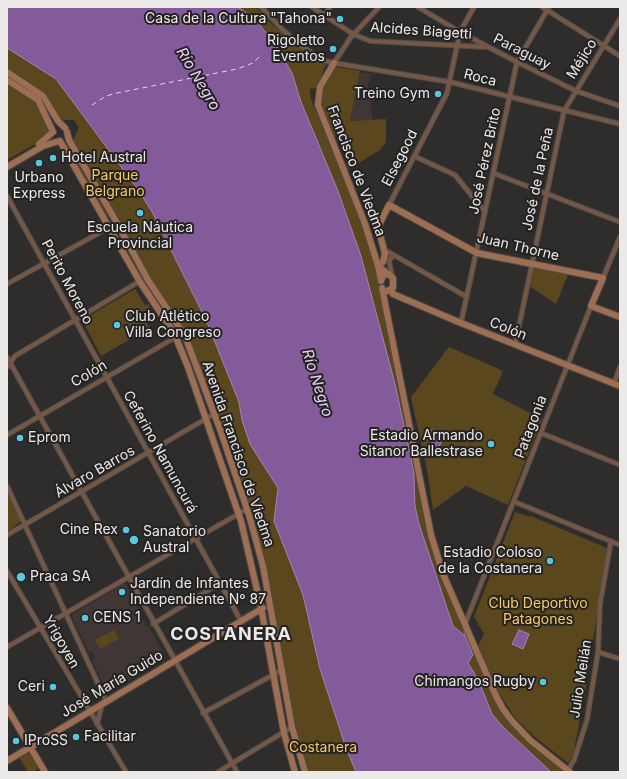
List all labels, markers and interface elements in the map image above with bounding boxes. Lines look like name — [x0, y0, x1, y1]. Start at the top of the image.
place label: Casa de la Cultura "Tahona" — [145, 11, 332, 27]
marker: Casa de la Cultura "Tahona" — [335, 14, 345, 24]
street label: Alcides Biagetti — [370, 19, 472, 43]
street label: Paraguay — [490, 30, 554, 74]
place label: Rigoletto Eventos — [267, 33, 325, 66]
street label: Méjico — [563, 36, 601, 82]
water label: Río Negro — [172, 44, 224, 114]
marker: Rigoletto Eventos — [328, 44, 338, 54]
street label: Roca — [462, 66, 498, 90]
place label: Treino Gym — [354, 86, 430, 102]
marker: Treino Gym — [433, 89, 443, 99]
street label: Francisco de Viedma — [323, 103, 389, 239]
street label: José Pérez Brito — [466, 106, 504, 216]
street label: José de la Peña — [519, 126, 557, 232]
street label: Elsegood — [379, 127, 421, 189]
place label: Hotel Austral — [61, 150, 146, 166]
marker: Hotel Austral — [48, 153, 58, 163]
marker: Urbano Express — [34, 158, 44, 168]
park label: Parque Belgrano — [85, 168, 145, 200]
place label: Urbano Express — [13, 170, 65, 202]
marker: Escuela Náutica Provincial — [135, 208, 145, 218]
place label: Escuela Náutica Provincial — [87, 220, 193, 252]
street label: Juan Thorne — [475, 229, 561, 265]
street label: Perito Moreno — [38, 237, 96, 327]
place label: Club Atlético Villa Congreso — [125, 309, 221, 342]
street label: Colón — [487, 314, 529, 344]
marker: Club Atlético Villa Congreso — [112, 320, 122, 330]
water label: Río Negro — [298, 347, 336, 419]
street label: Colón — [68, 357, 110, 391]
street label: Avenida Francisco de Viedma — [198, 359, 278, 549]
street label: Ceferino Namuncurá — [119, 388, 201, 516]
street label: Patagonia — [511, 393, 551, 461]
place label: Estadio Armando Sitanor Ballestrase — [360, 428, 483, 460]
place label: Eprom — [28, 430, 71, 446]
marker: Eprom — [15, 433, 25, 443]
marker: Estadio Armando Sitanor Ballestrase — [486, 439, 496, 449]
street label: Álvaro Barros — [52, 442, 138, 502]
place label: Cine Rex — [60, 522, 118, 538]
place label: Sanatorio Austral — [143, 524, 206, 556]
marker: Cine Rex — [121, 525, 131, 535]
marker: Sanatorio Austral — [128, 534, 140, 546]
place label: Estadio Coloso de la Costanera — [438, 545, 542, 578]
marker: Estadio Coloso de la Costanera — [545, 556, 555, 566]
place label: Praca SA — [30, 569, 91, 585]
marker: Praca SA — [15, 571, 27, 583]
place label: Jardín de Infantes Independiente Nº 87 — [130, 576, 266, 608]
marker: Jardín de Infantes Independiente Nº 87 — [117, 587, 127, 597]
park label: Club Deportivo Patagones — [488, 596, 588, 628]
place label: CENS 1 — [93, 610, 141, 626]
street label: Yrigoyen — [39, 612, 83, 672]
marker: CENS 1 — [80, 613, 90, 623]
district label: COSTANERA — [170, 624, 292, 646]
street label: Julio Meilán — [567, 639, 595, 719]
street label: José María Guido — [58, 647, 166, 721]
place label: Chimangos Rugby — [414, 674, 535, 690]
marker: Chimangos Rugby — [538, 677, 548, 687]
place label: Ceri — [18, 679, 45, 695]
marker: Ceri — [48, 682, 58, 692]
place label: Facilitar — [84, 729, 136, 745]
marker: Facilitar — [71, 732, 81, 742]
place label: IProSS — [24, 733, 68, 749]
marker: IProSS — [11, 736, 21, 746]
park label: Costanera — [289, 740, 357, 756]

